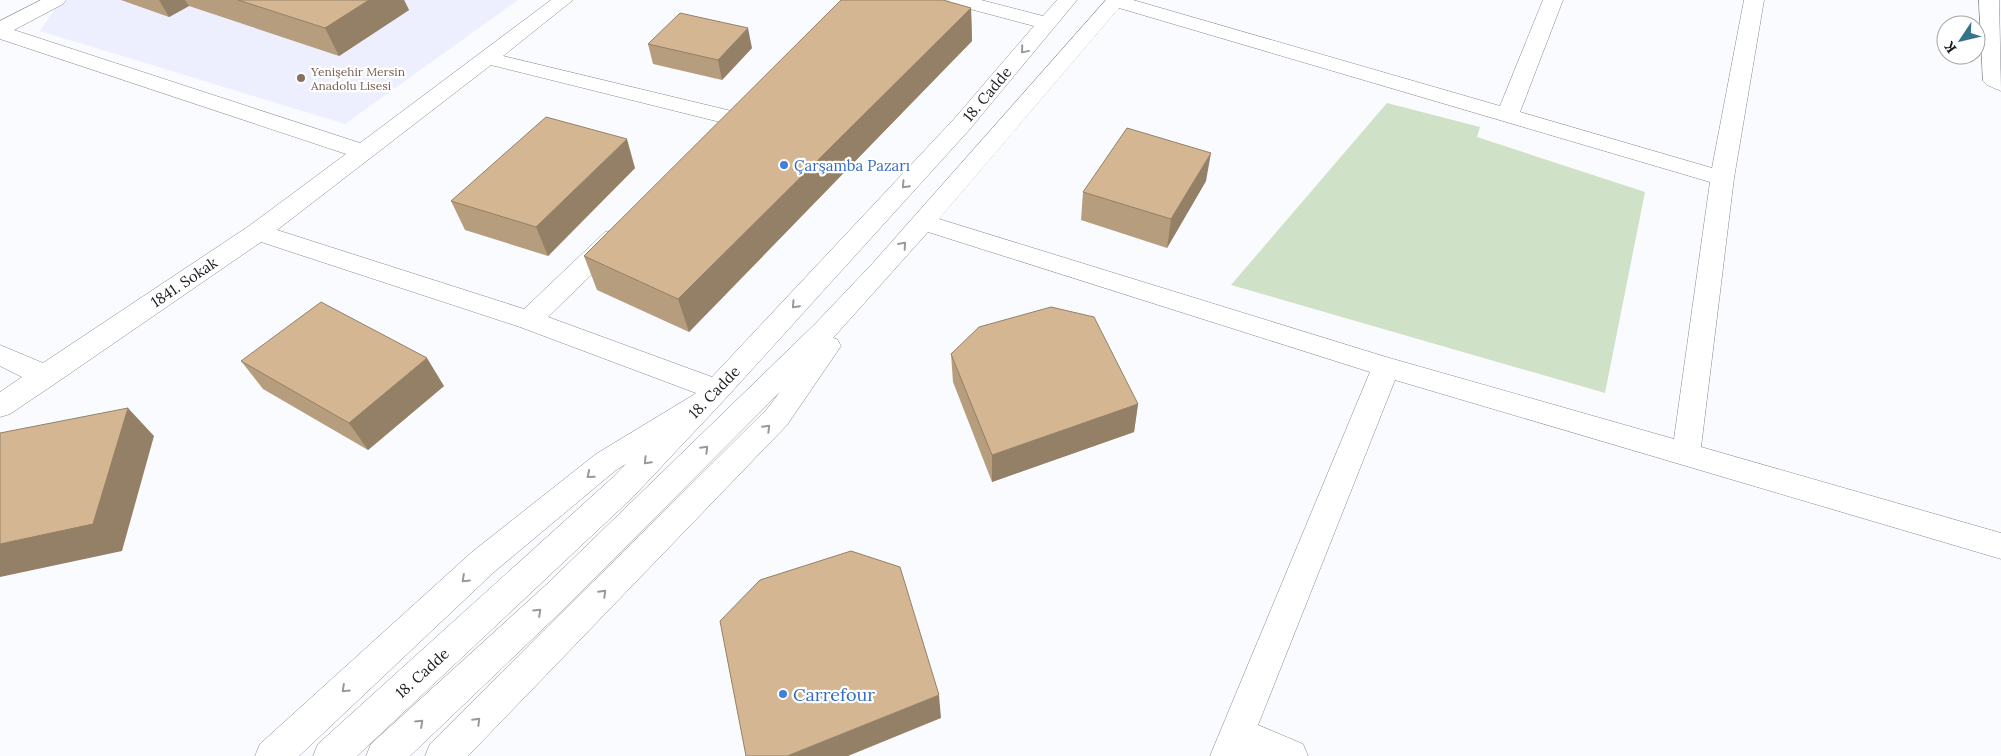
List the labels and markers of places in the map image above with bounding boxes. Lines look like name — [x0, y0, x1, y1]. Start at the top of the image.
place label: Yenişehir Mersin Anadolu Lisesi — [310, 64, 405, 93]
marker: Yenişehir Mersin Anadolu Lisesi — [295, 72, 307, 84]
place label: Çarşamba Pazarı — [794, 156, 910, 175]
marker: Çarşamba Pazarı — [778, 159, 790, 171]
place label: Carrefour — [793, 683, 875, 706]
marker: Carrefour — [777, 688, 789, 700]

